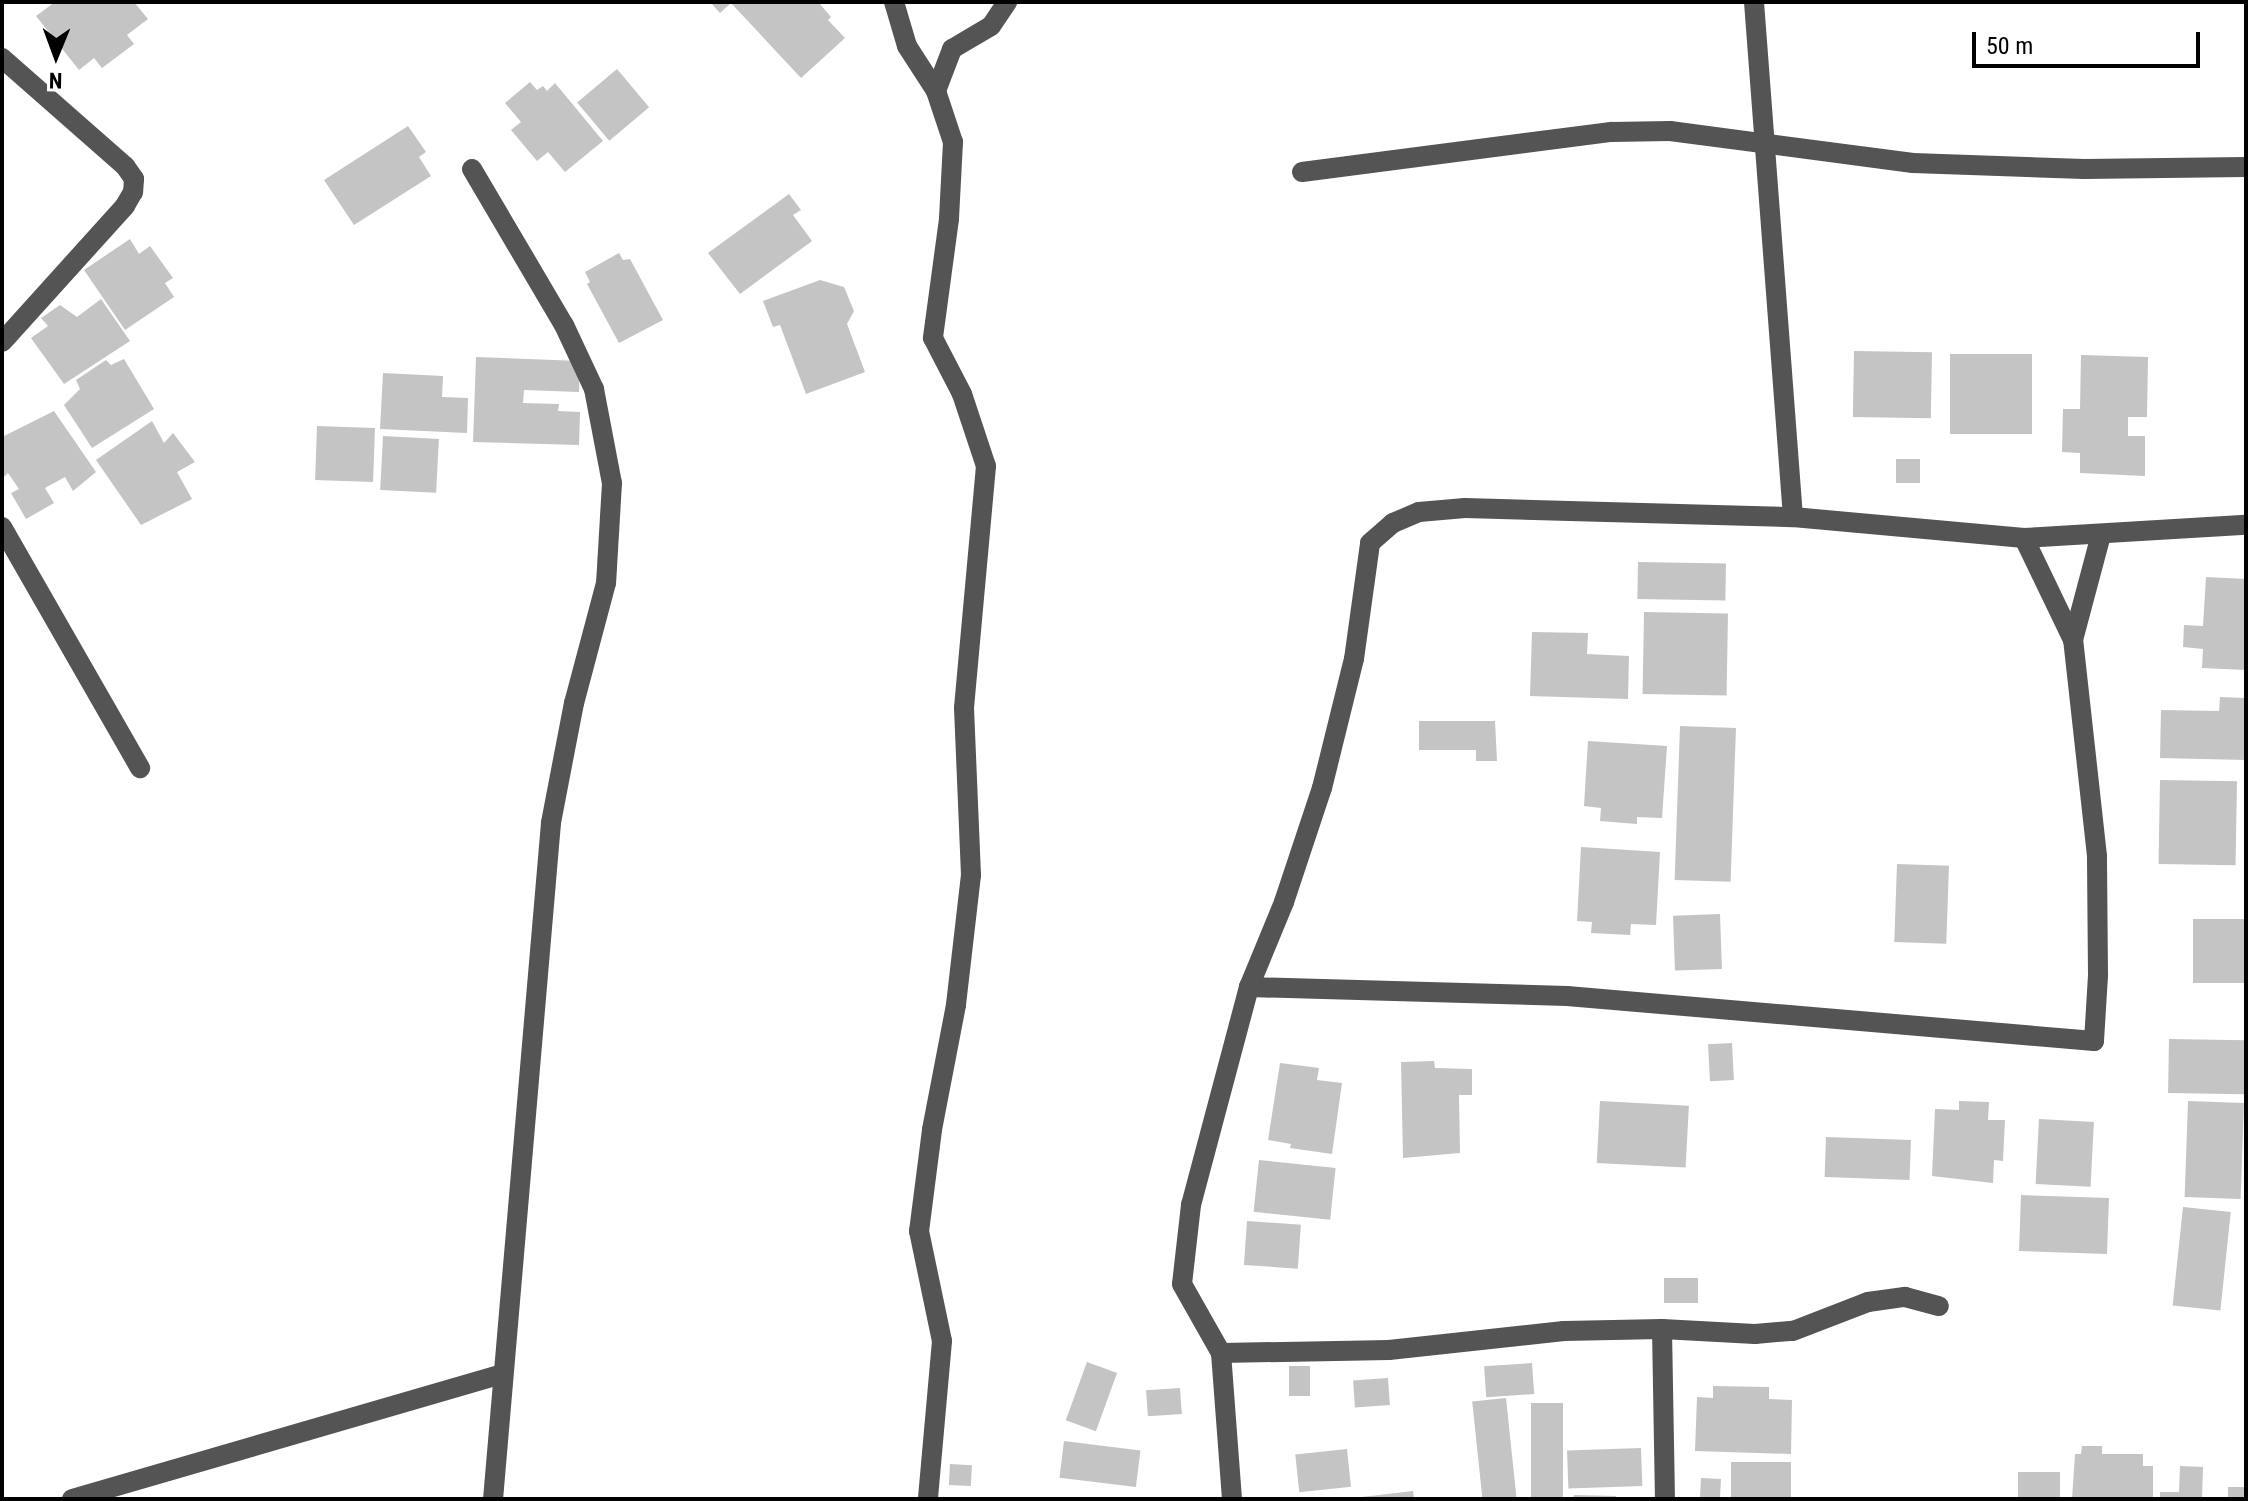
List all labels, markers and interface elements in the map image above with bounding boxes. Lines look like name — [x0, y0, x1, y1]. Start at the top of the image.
north arrow — [16, 16, 96, 96]
scale bar — [1976, 16, 2204, 66]
text: 50 m — [1986, 32, 2033, 60]
text: N — [49, 68, 63, 93]

